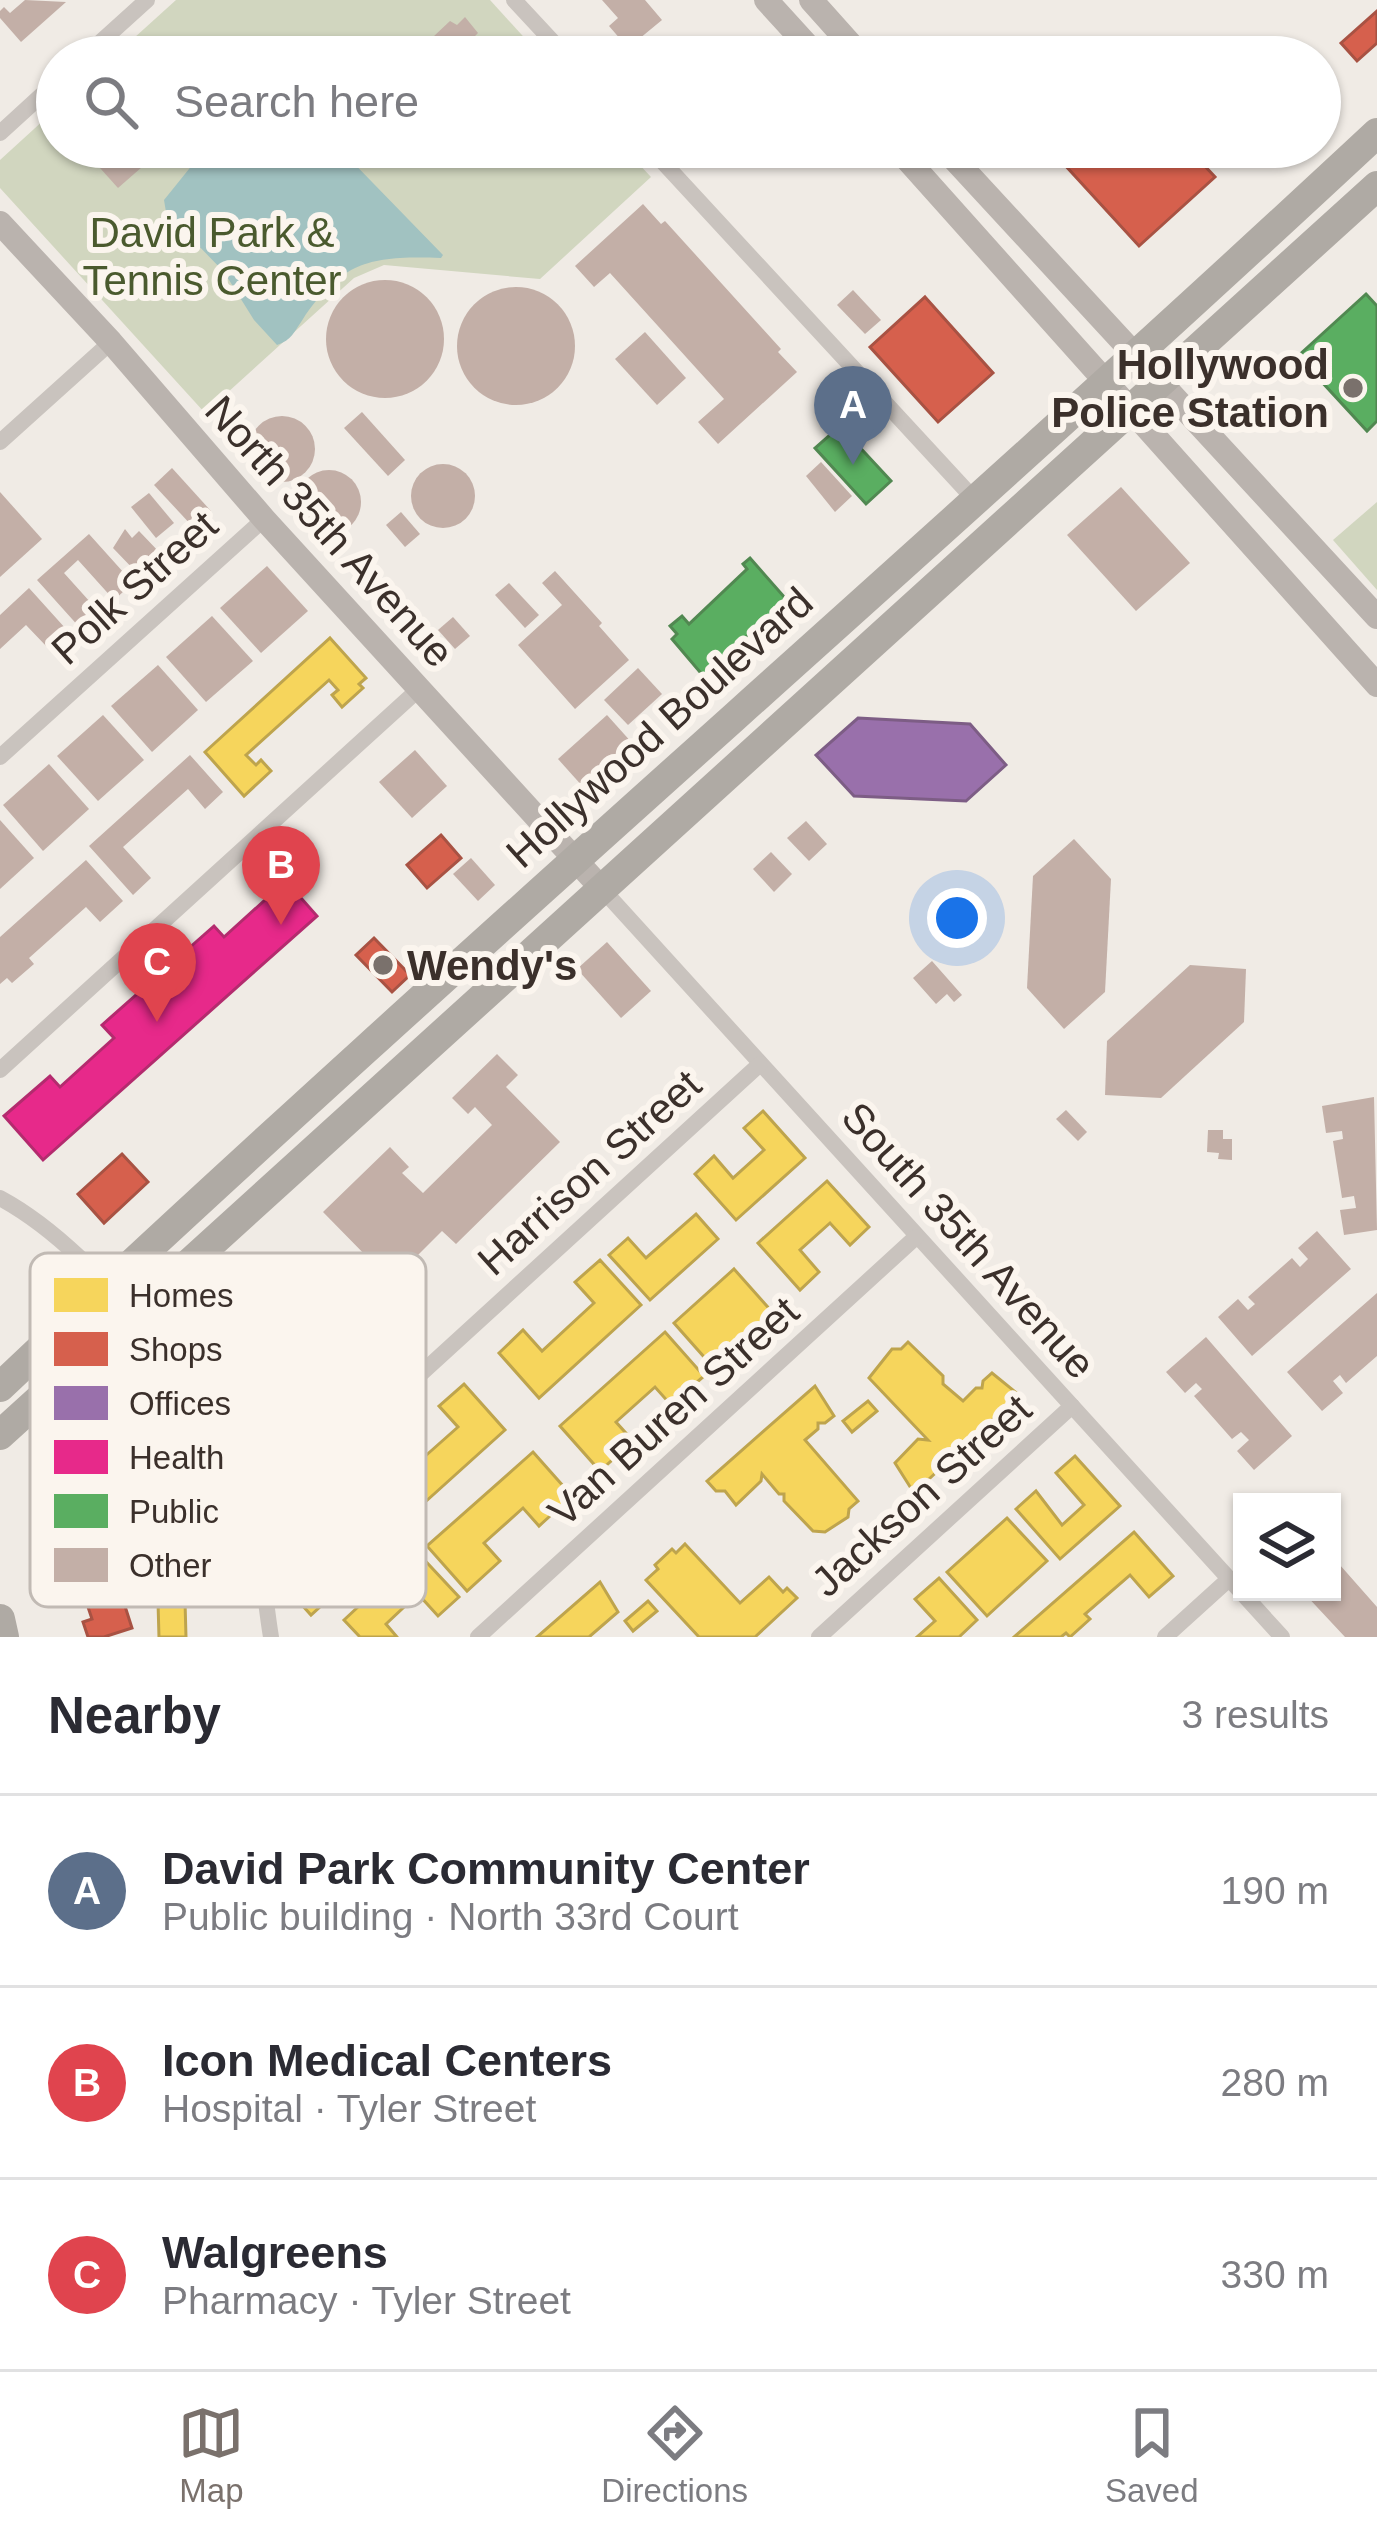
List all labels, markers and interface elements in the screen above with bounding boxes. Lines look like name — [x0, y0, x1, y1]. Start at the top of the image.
search box — [36, 36, 1341, 168]
icon: search — [78, 69, 144, 135]
text: Search here — [174, 76, 419, 127]
park label: David Park & Tennis Center — [82, 209, 342, 304]
place label: Hollywood Police Station — [1051, 341, 1329, 436]
pin: A — [814, 366, 892, 465]
marker: Hollywood Police Station — [1340, 375, 1366, 401]
street label: North 35th Avenue — [196, 387, 463, 676]
street label: Polk Street — [42, 501, 227, 674]
street label: Hollywood Boulevard — [497, 578, 822, 877]
pin: B — [242, 826, 320, 925]
your location — [927, 888, 987, 948]
pin: C — [118, 923, 196, 1022]
place label: Wendy's — [407, 942, 577, 989]
marker: Wendy's — [370, 952, 396, 978]
street label: Harrison Street — [469, 1060, 710, 1284]
street label: South 35th Avenue — [833, 1093, 1105, 1388]
legend — [30, 1253, 426, 1607]
text: Homes — [129, 1277, 234, 1314]
street label: Van Buren Street — [539, 1287, 808, 1536]
text: Shops — [129, 1331, 223, 1368]
text: Offices — [129, 1385, 231, 1422]
street label: Jackson Street — [802, 1385, 1041, 1606]
text: Health — [129, 1439, 224, 1476]
text: Public — [129, 1493, 219, 1530]
map controls — [1233, 1493, 1341, 1601]
button: layers — [1233, 1493, 1341, 1601]
text: Other — [129, 1547, 212, 1584]
text: Nearby — [48, 1687, 221, 1744]
text: 3 results — [1182, 1693, 1329, 1736]
text: David Park Community Center — [162, 1843, 810, 1894]
text: A — [73, 1869, 101, 1912]
text: 190 m — [1221, 1869, 1329, 1912]
text: Public building · North 33rd Court — [162, 1895, 739, 1938]
text: Icon Medical Centers — [162, 2035, 612, 2086]
text: B — [73, 2061, 101, 2104]
text: 280 m — [1221, 2061, 1329, 2104]
text: Hospital · Tyler Street — [162, 2087, 536, 2130]
text: Walgreens — [162, 2227, 388, 2278]
text: C — [73, 2253, 101, 2296]
text: 330 m — [1221, 2253, 1329, 2296]
text: Pharmacy · Tyler Street — [162, 2279, 571, 2322]
tab: Map — [178, 2400, 244, 2510]
tab: Directions — [601, 2400, 748, 2510]
tab: Saved — [1105, 2400, 1199, 2510]

